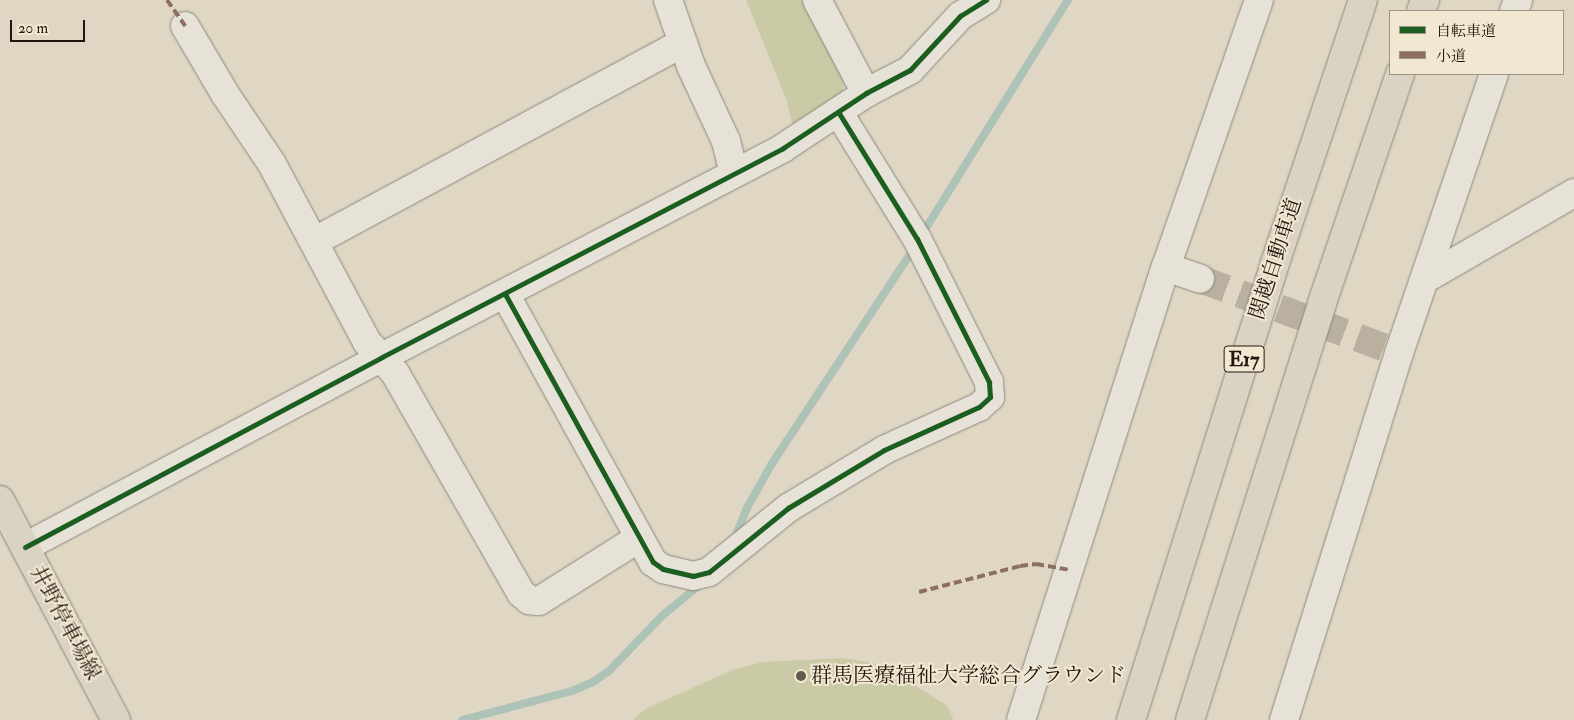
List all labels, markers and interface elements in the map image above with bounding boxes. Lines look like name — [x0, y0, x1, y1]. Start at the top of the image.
scale bar — [12, 10, 88, 42]
legend — [1389, 10, 1564, 75]
text: 20 m — [18, 19, 48, 38]
text: 自転車道 — [1436, 22, 1496, 41]
text: 小道 — [1436, 47, 1466, 66]
street label: 関越自動車道 — [1245, 195, 1307, 323]
road number: E17 — [1223, 342, 1265, 376]
street label: 井野停車場線 — [24, 561, 106, 685]
place label: 群馬医療福祉大学総合グラウンド — [811, 663, 1126, 689]
marker: 群馬医療福祉大学総合グラウンド — [795, 670, 807, 682]

